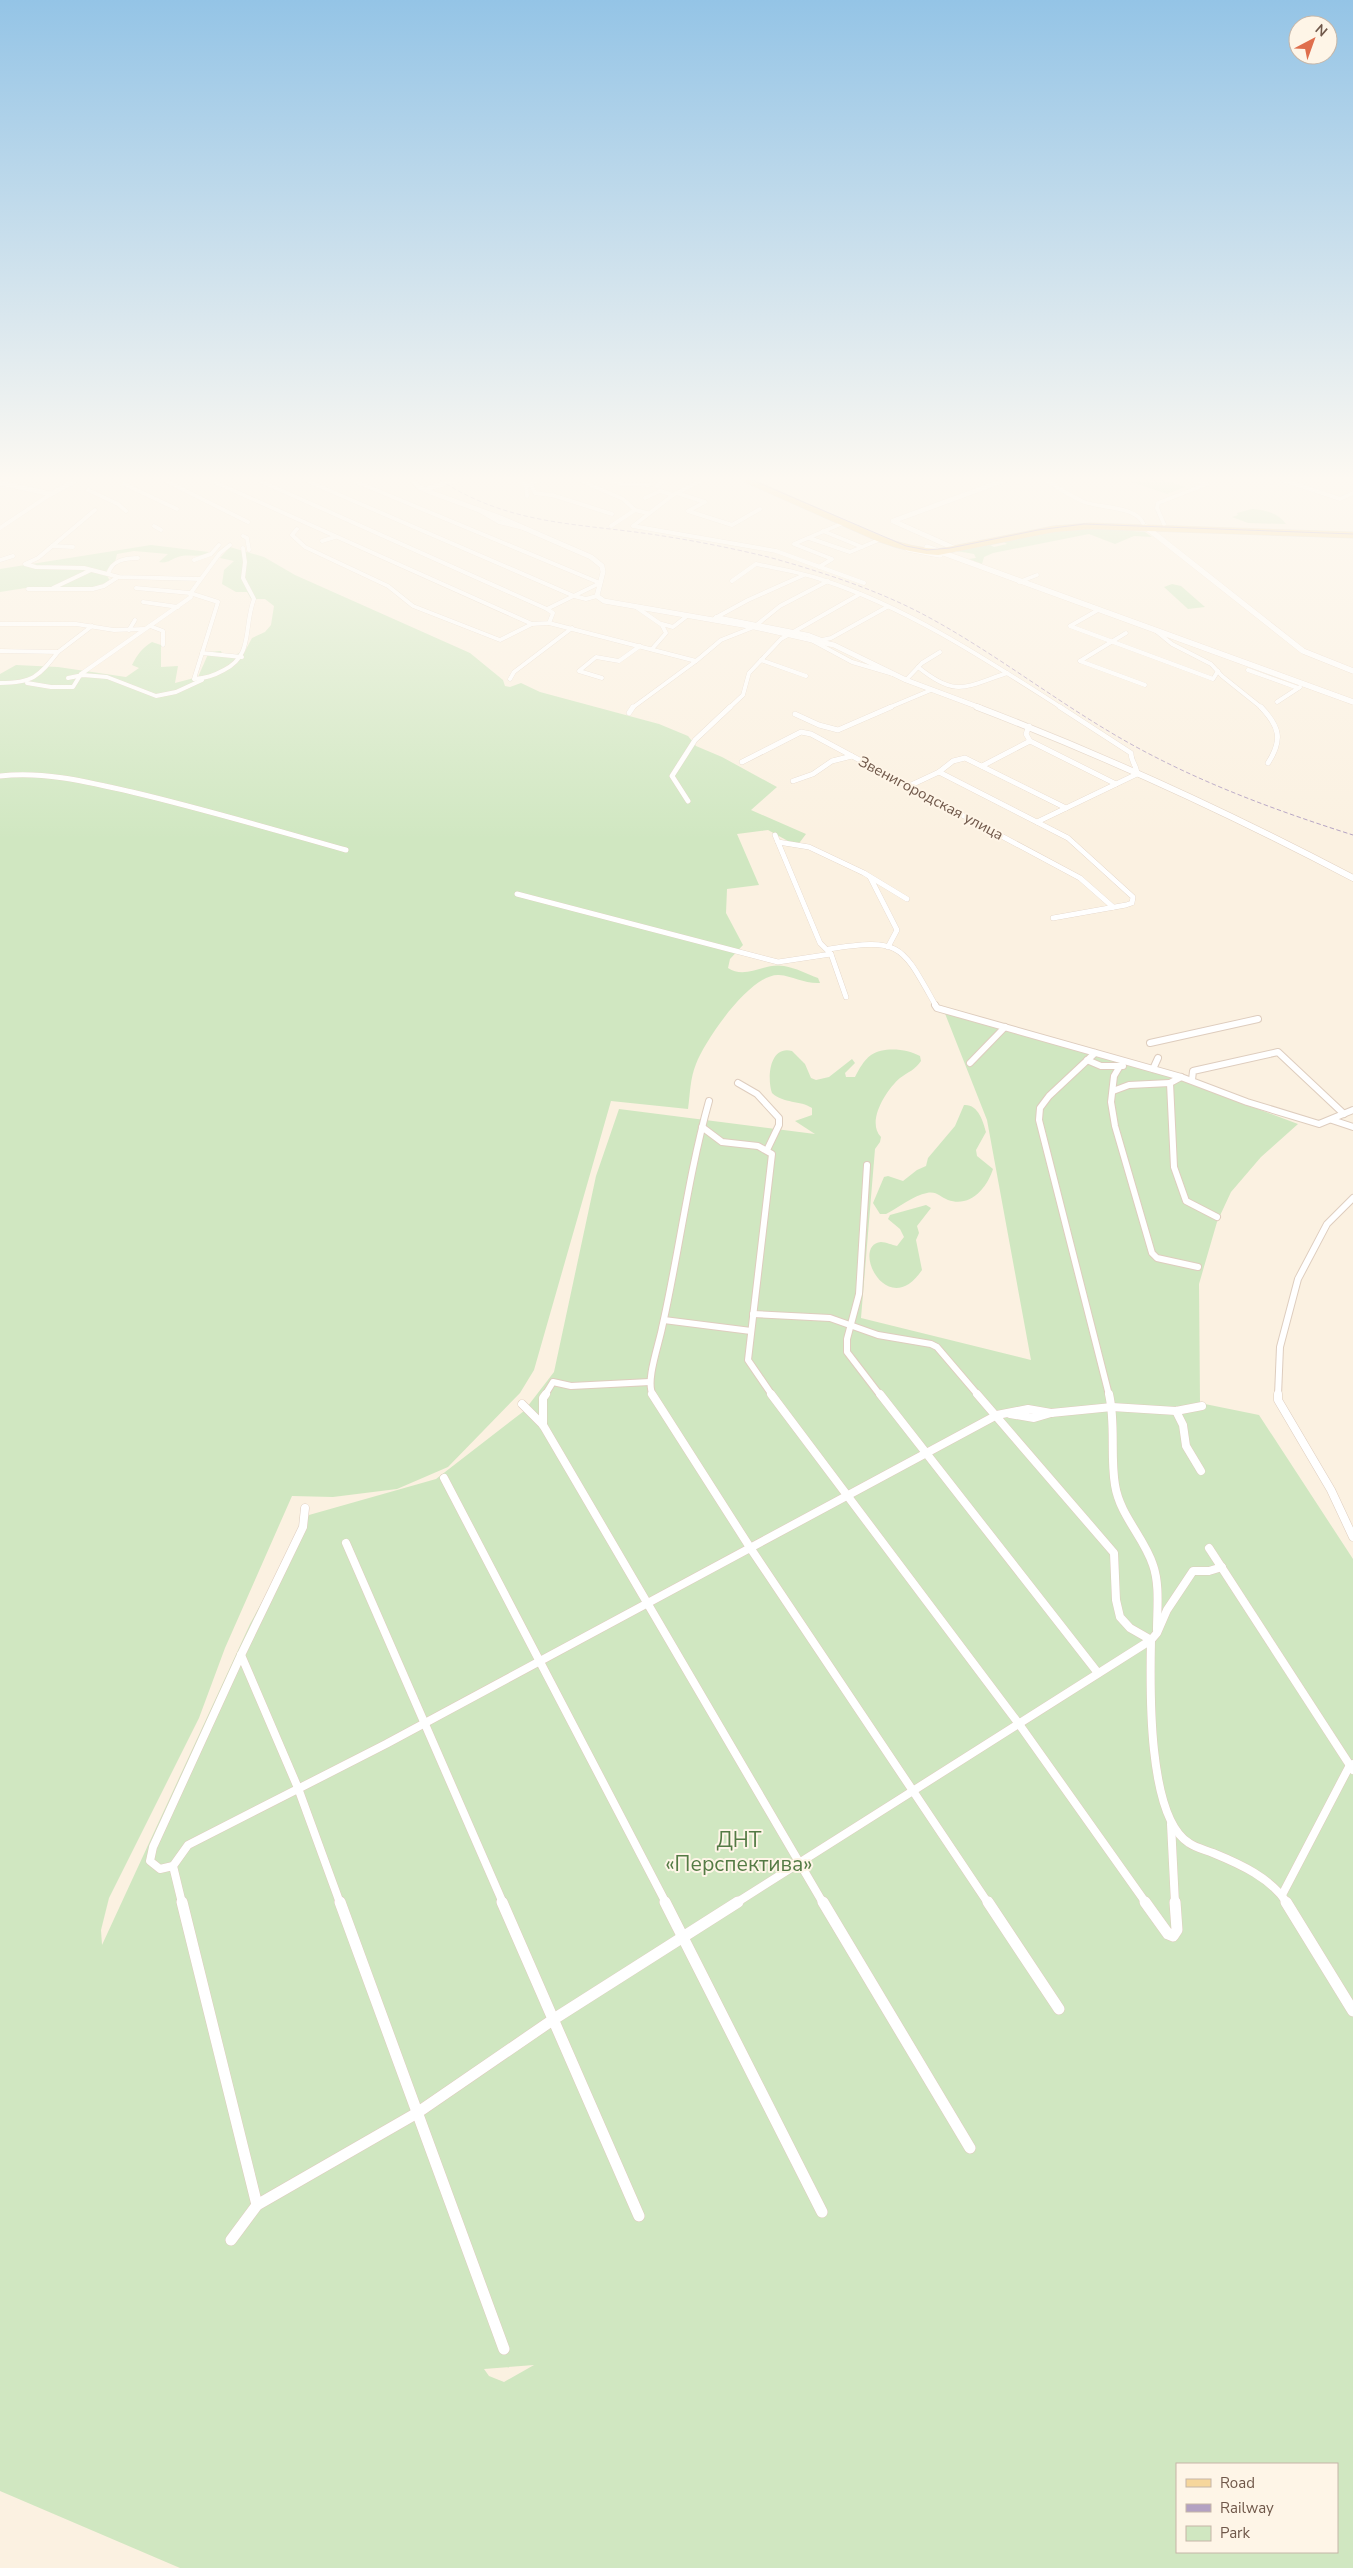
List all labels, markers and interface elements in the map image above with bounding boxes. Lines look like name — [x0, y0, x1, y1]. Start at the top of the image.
north arrow — [1288, 15, 1338, 65]
text: N — [1311, 20, 1331, 41]
street label: Звенигородская улица — [855, 751, 1007, 845]
park label: ДНТ «Перспектива» — [665, 1826, 813, 1878]
legend — [1176, 2463, 1338, 2553]
text: Road — [1220, 2473, 1255, 2493]
text: Railway — [1220, 2498, 1274, 2518]
text: Park — [1220, 2523, 1250, 2543]

